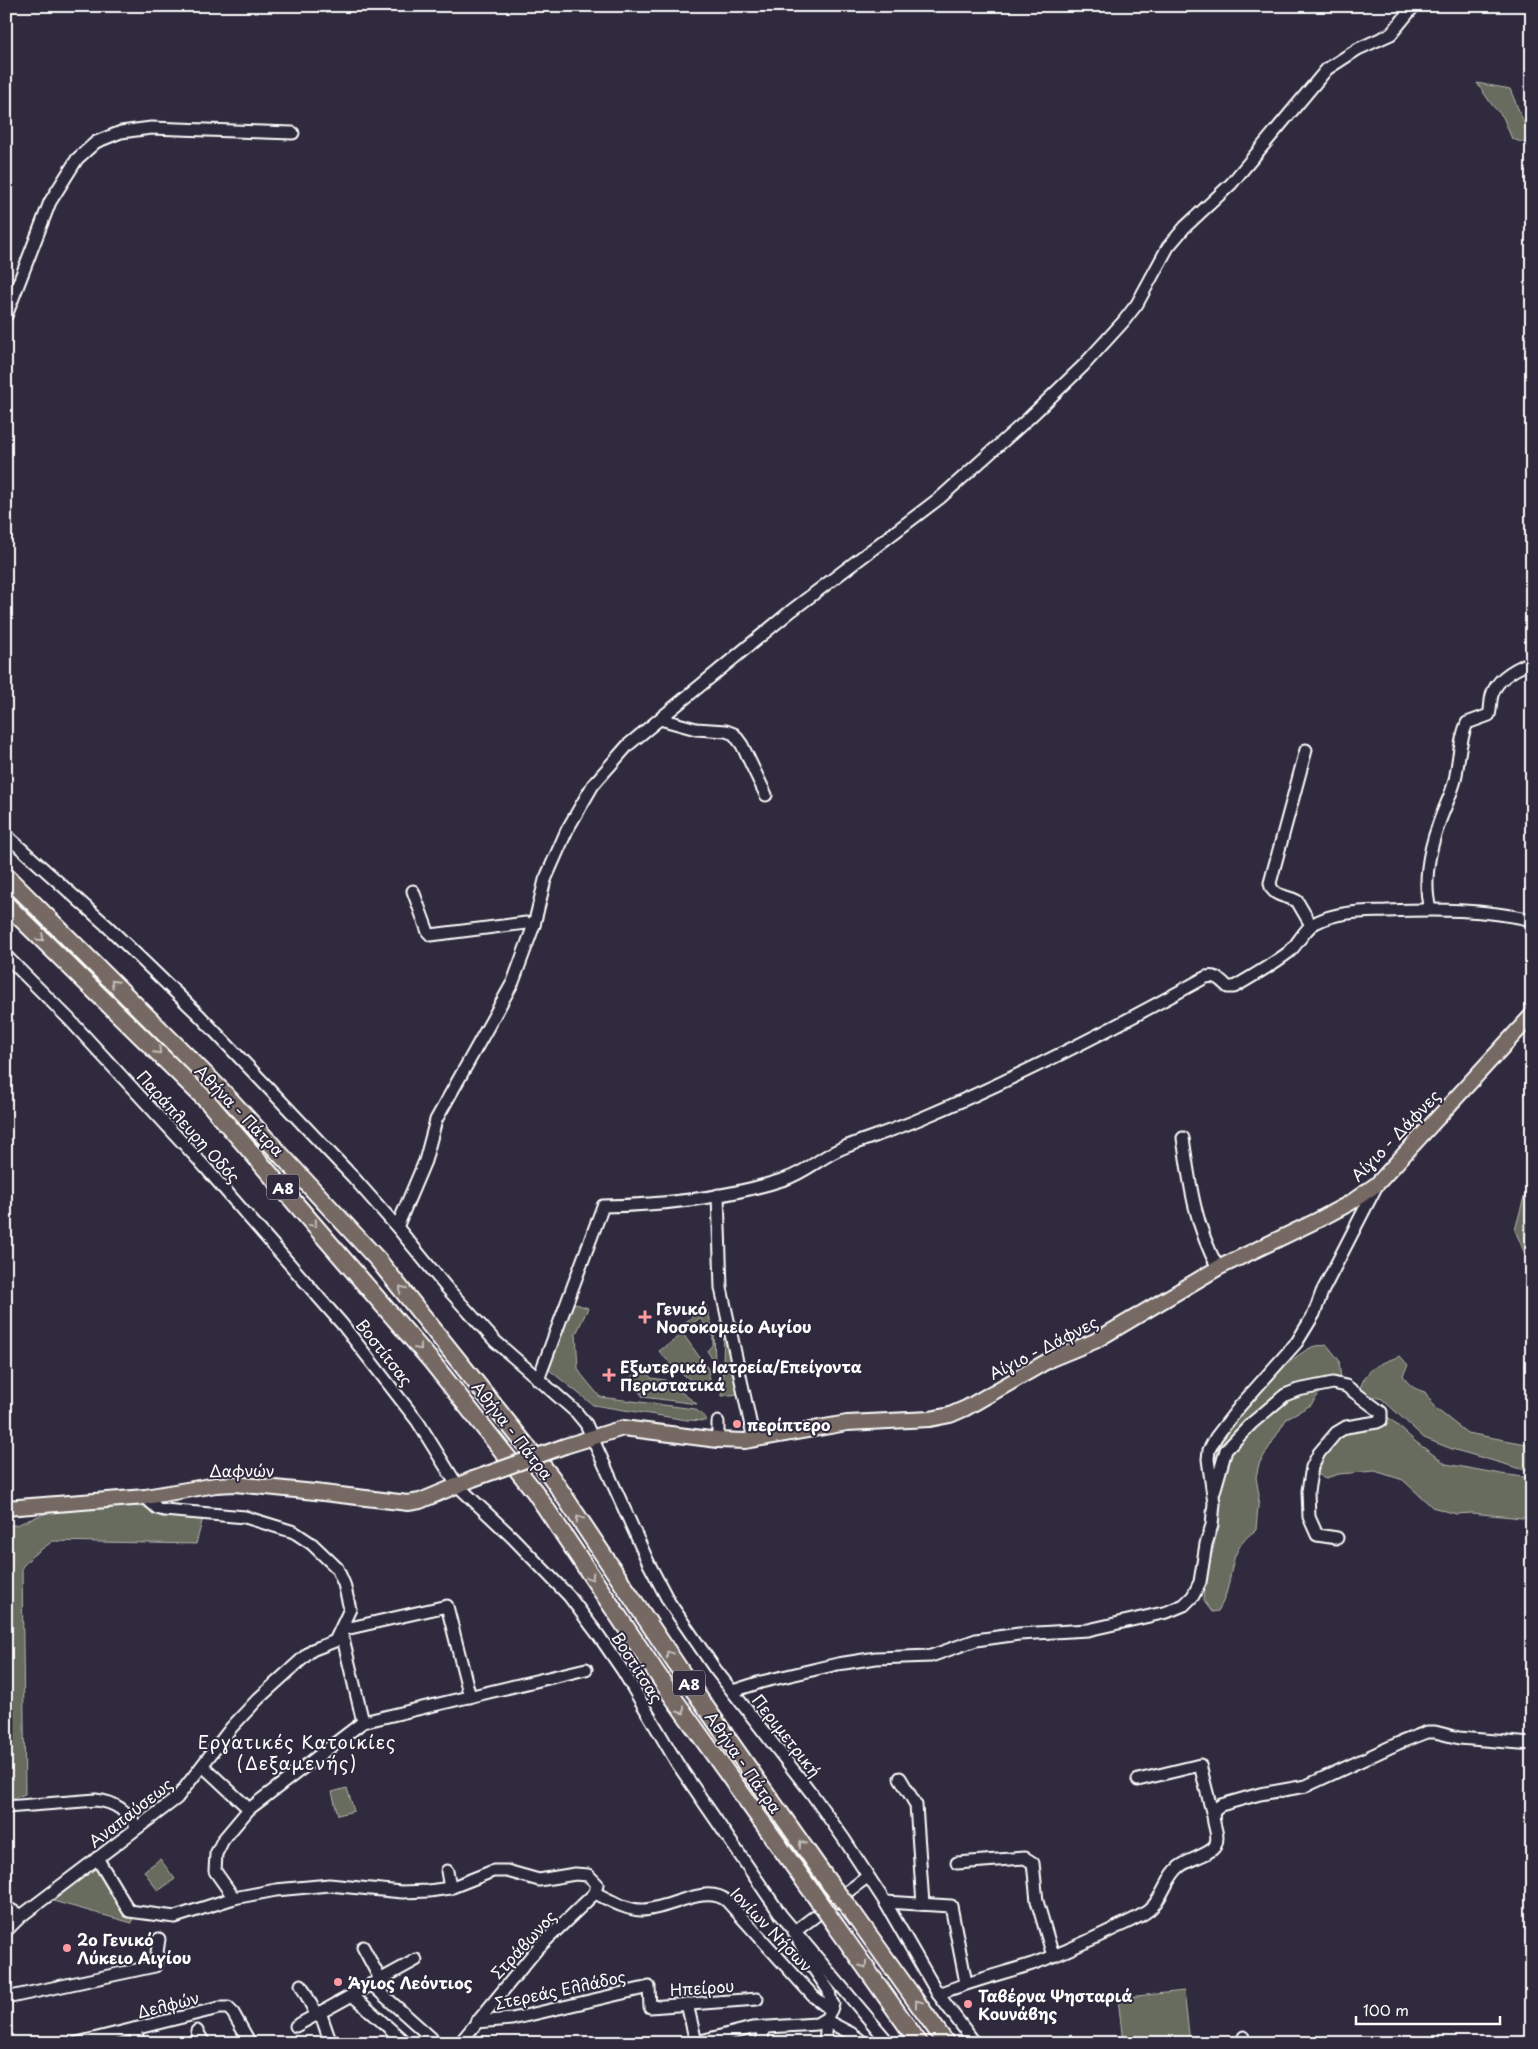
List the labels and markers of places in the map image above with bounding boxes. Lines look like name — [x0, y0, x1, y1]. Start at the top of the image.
place label: Γενικό Νοσοκομείο Αιγίου — [656, 1296, 812, 1338]
marker: Γενικό Νοσοκομείο Αιγίου — [638, 1310, 652, 1324]
place label: Εξωτερικά Ιατρεία/Επείγοντα Περιστατικά — [620, 1354, 862, 1396]
marker: Εξωτερικά Ιατρεία/Επείγοντα Περιστατικά — [602, 1368, 616, 1382]
place label: περίπτερο — [747, 1412, 830, 1436]
marker: περίπτερο — [731, 1418, 743, 1430]
place label: 2ο Γενικό Λύκειο Αιγίου — [77, 1927, 191, 1969]
marker: 2ο Γενικό Λύκειο Αιγίου — [61, 1942, 73, 1954]
place label: Άγιος Λεόντιος — [348, 1970, 473, 1994]
marker: Άγιος Λεόντιος — [332, 1976, 344, 1988]
place label: Ταβέρνα Ψησταριά Κουνάβης — [978, 1983, 1133, 2025]
marker: Ταβέρνα Ψησταριά Κουνάβης — [962, 1998, 974, 2010]

